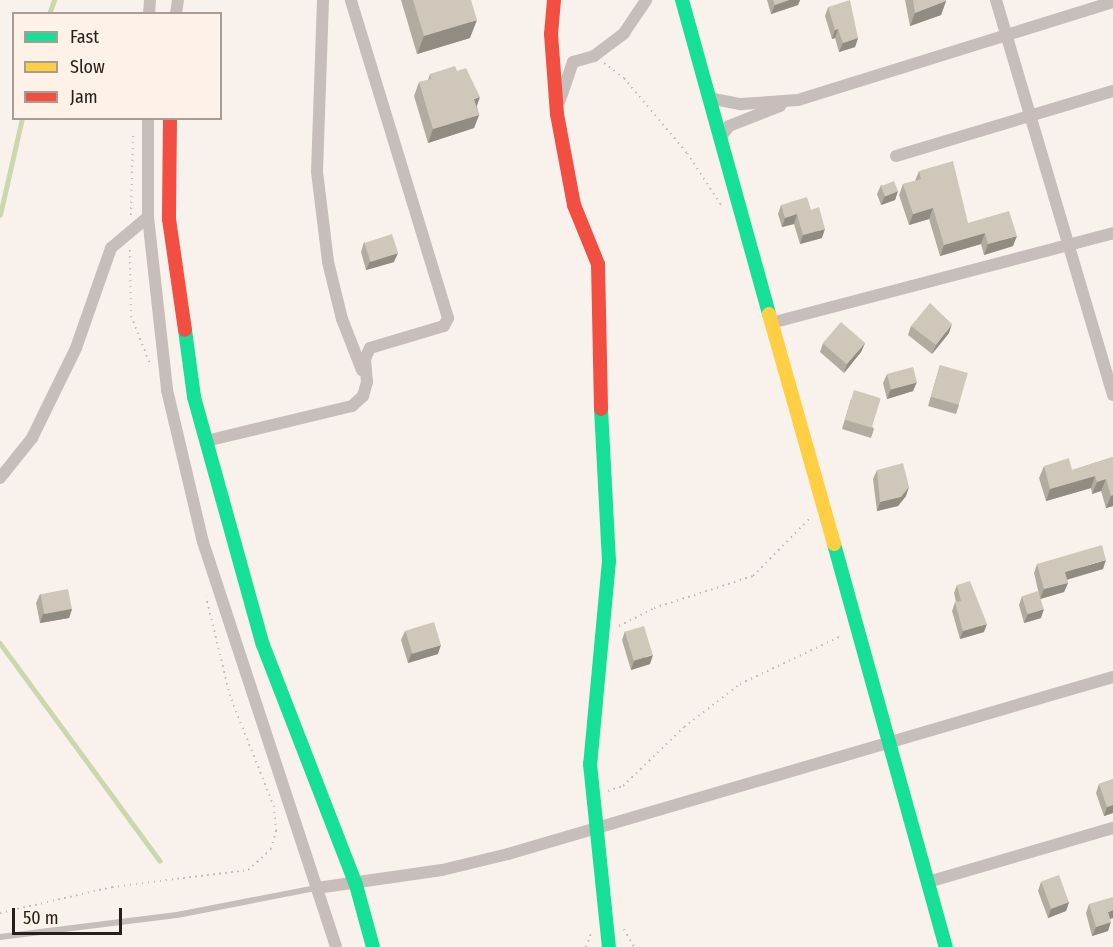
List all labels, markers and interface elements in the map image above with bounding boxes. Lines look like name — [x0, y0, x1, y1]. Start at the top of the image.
legend — [12, 12, 222, 120]
text: Fast — [70, 26, 99, 48]
text: Slow — [70, 56, 105, 78]
text: Jam — [70, 86, 98, 108]
scale bar — [15, 896, 124, 934]
text: 50 m — [23, 907, 59, 929]

